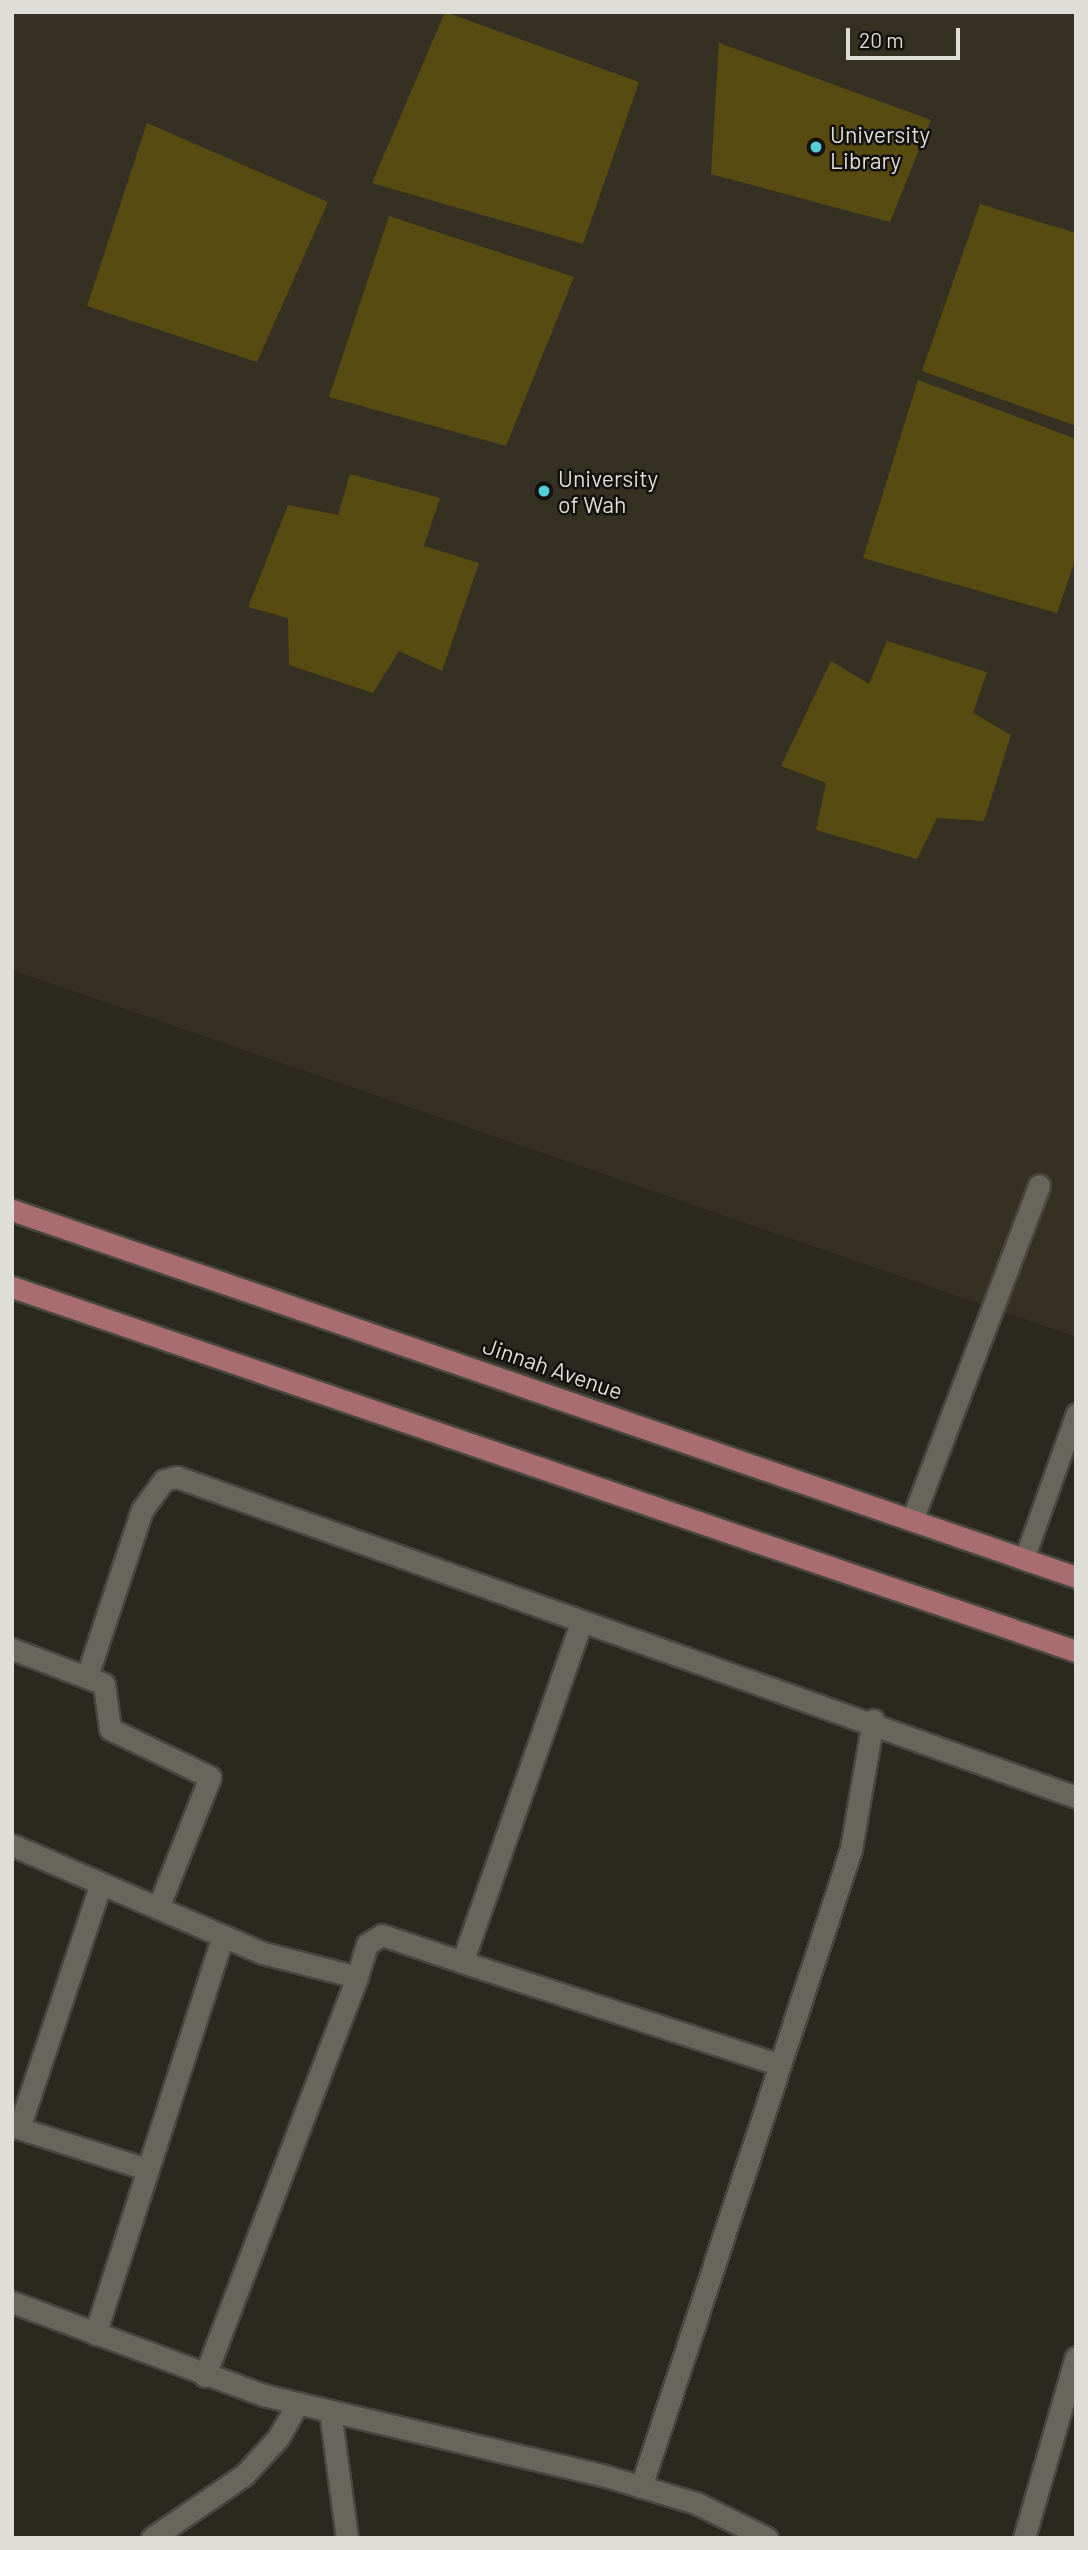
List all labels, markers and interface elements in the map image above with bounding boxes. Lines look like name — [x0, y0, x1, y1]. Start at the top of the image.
scale bar — [850, 14, 964, 58]
text: 20 m — [859, 27, 904, 52]
place label: University Library — [830, 120, 930, 174]
marker: University Library — [808, 139, 824, 155]
place label: University of Wah — [558, 464, 658, 518]
marker: University of Wah — [536, 483, 552, 499]
street label: Jinnah Avenue — [480, 1331, 626, 1405]

